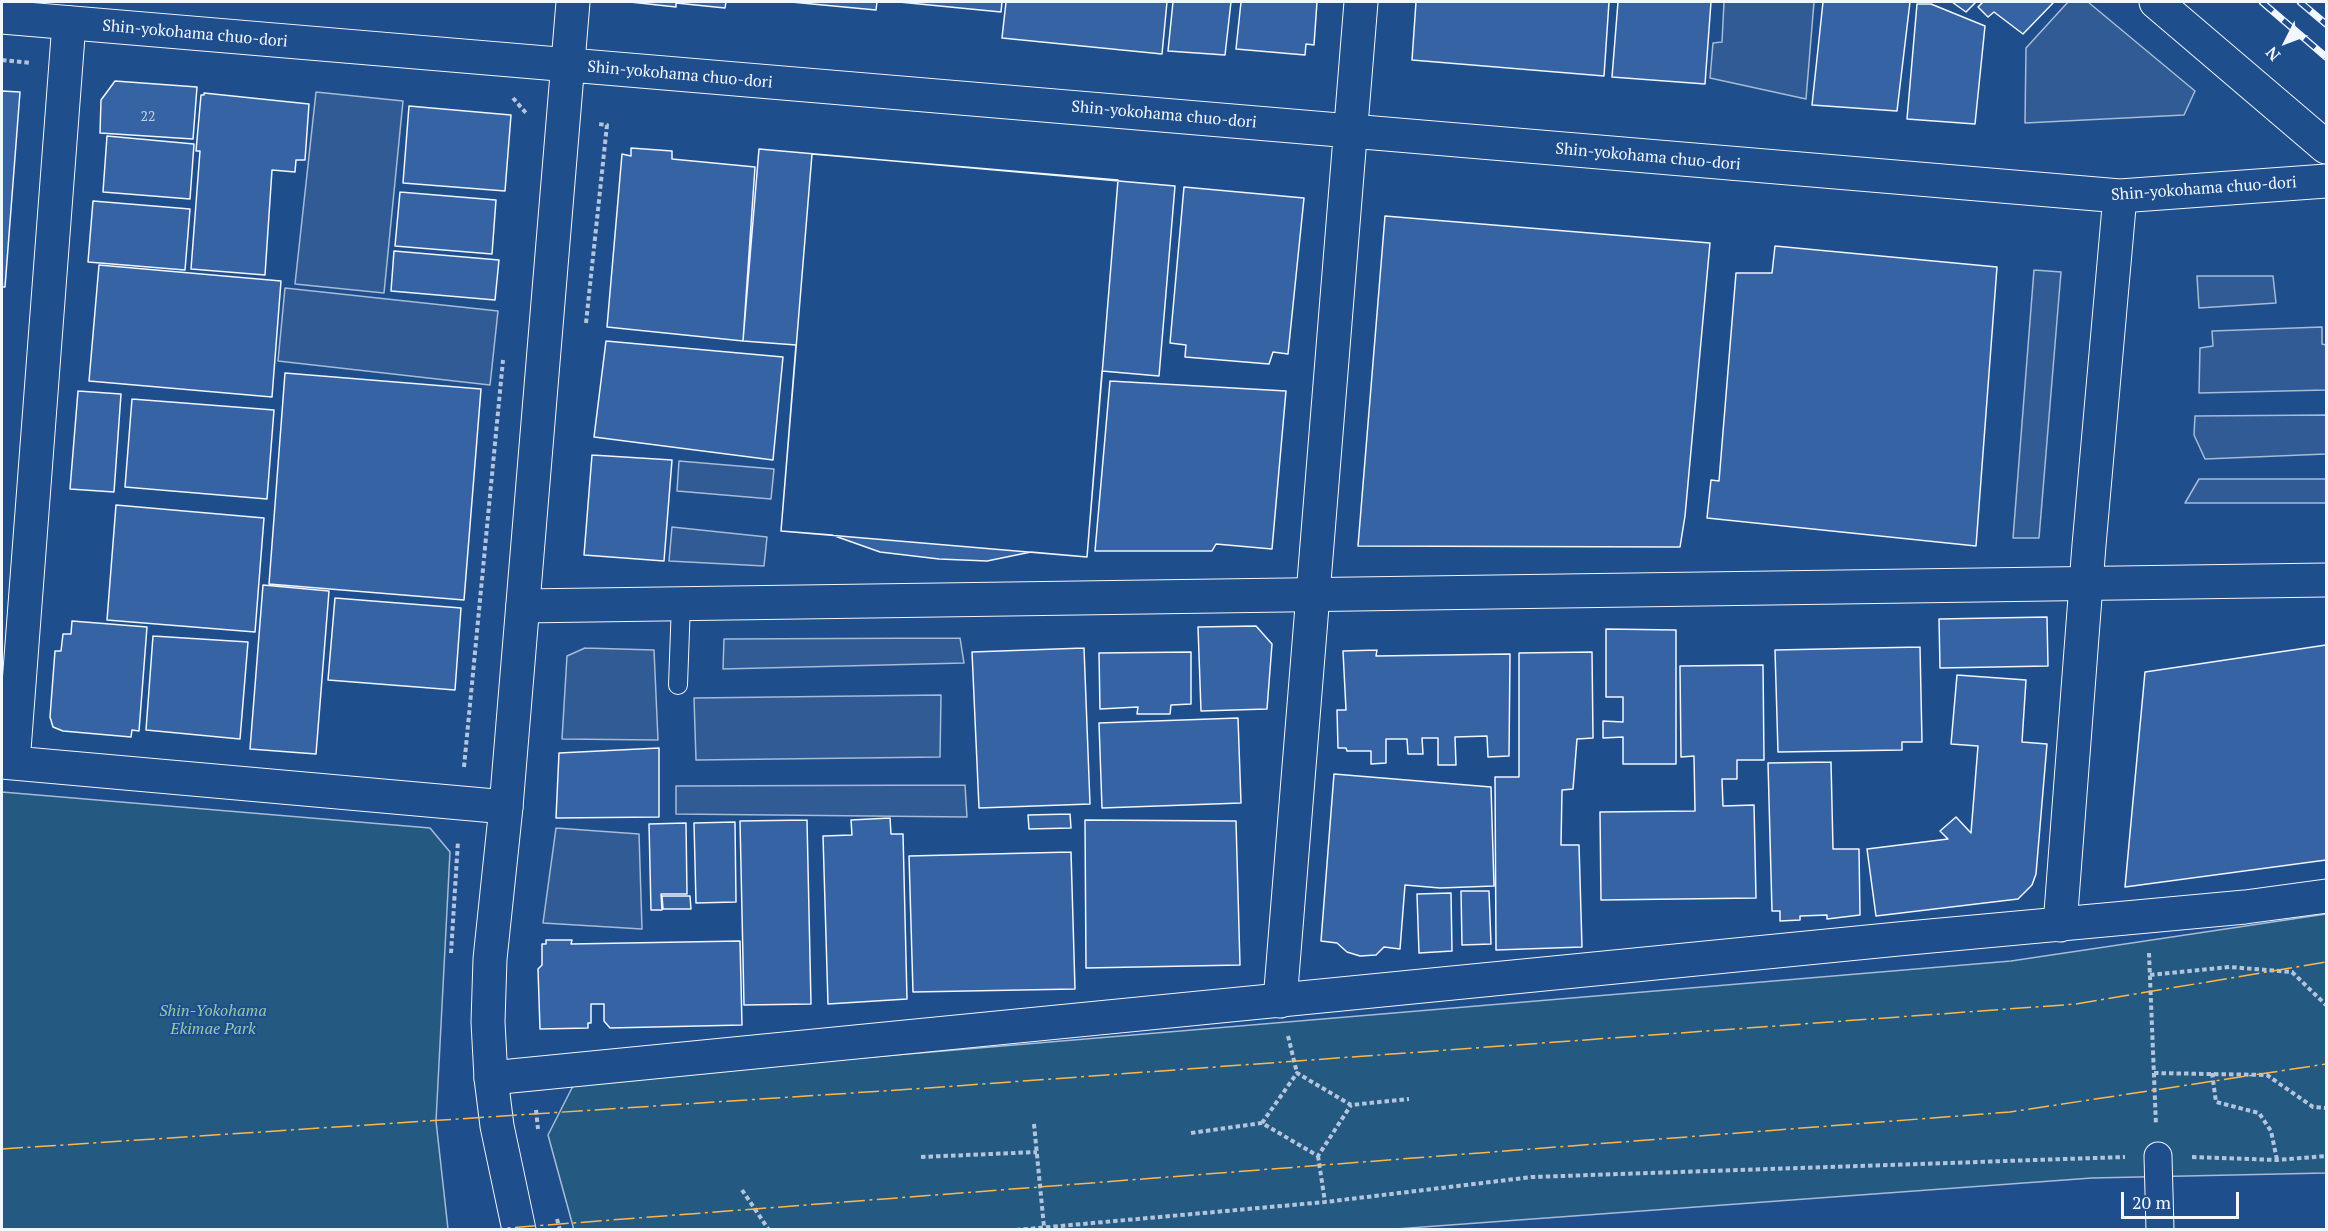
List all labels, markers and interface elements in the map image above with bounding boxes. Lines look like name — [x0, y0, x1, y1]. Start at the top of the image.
north arrow — [2256, 12, 2316, 72]
street label: Shin-yokohama chuo-dori — [102, 16, 288, 52]
text: N — [2260, 42, 2285, 66]
street label: Shin-yokohama chuo-dori — [587, 57, 773, 93]
street label: Shin-yokohama chuo-dori — [1071, 97, 1257, 133]
house number: 22 — [141, 109, 155, 125]
street label: Shin-yokohama chuo-dori — [1555, 139, 1741, 175]
street label: Shin-yokohama chuo-dori — [2111, 173, 2297, 205]
park label: Shin-Yokohama Ekimae Park — [159, 1001, 267, 1039]
scale bar — [2124, 1180, 2242, 1218]
text: 20 m — [2132, 1190, 2171, 1214]

